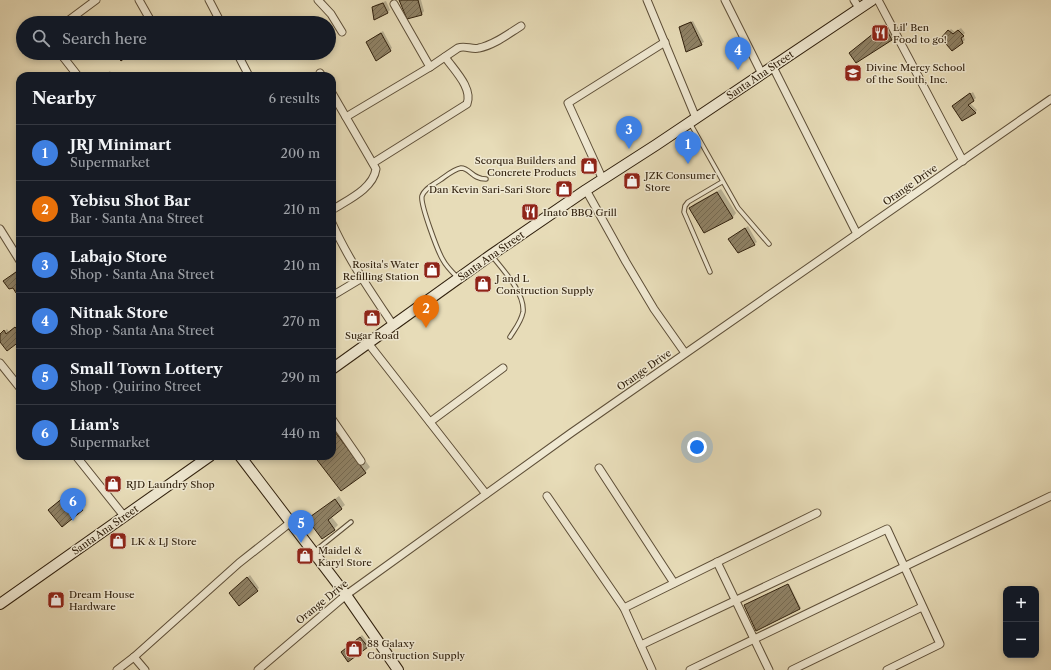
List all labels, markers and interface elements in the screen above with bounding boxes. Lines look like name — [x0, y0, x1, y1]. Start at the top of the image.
search box — [16, 16, 336, 60]
place label: Lil' Ben Food to go! — [893, 21, 947, 46]
restaurant icon: Lil' Ben Food to go! — [870, 23, 890, 43]
icon: search — [30, 27, 52, 49]
text: Search here — [62, 29, 147, 48]
pin: 4 — [725, 37, 751, 70]
street label: Santa Ana Street — [724, 47, 796, 102]
place label: Divine Mercy School of the South, Inc. — [866, 61, 965, 86]
school or university icon: Divine Mercy School of the South, Inc. — [843, 63, 863, 83]
text: Nearby — [32, 88, 96, 108]
text: 6 results — [269, 90, 320, 106]
pin: 3 — [616, 116, 642, 149]
pin: 1 — [675, 131, 701, 164]
text: JRJ Minimart — [70, 135, 171, 154]
text: 1 — [42, 145, 48, 161]
text: 200 m — [280, 145, 320, 161]
text: Supermarket — [70, 154, 150, 170]
place label: Scorqua Builders and Concrete Products — [475, 154, 576, 179]
shop icon: Scorqua Builders and Concrete Products — [579, 156, 599, 176]
street label: Orange Drive — [880, 161, 940, 209]
place label: JZK Consumer Store — [643, 169, 716, 194]
shop icon: JZK Consumer Store — [622, 171, 642, 191]
shop icon: Dan Kevin Sari-Sari Store — [554, 179, 574, 199]
place label: Dan Kevin Sari-Sari Store — [429, 183, 551, 196]
text: Yebisu Shot Bar — [70, 191, 191, 210]
text: 2 — [41, 201, 49, 217]
text: 210 m — [283, 201, 320, 217]
restaurant icon: Inato BBQ Grill — [520, 202, 540, 222]
place label: Inato BBQ Grill — [543, 206, 617, 219]
text: Bar · Santa Ana Street — [70, 210, 203, 226]
street label: Santa Ana Street — [455, 228, 527, 284]
text: Labajo Store — [70, 247, 167, 266]
text: 3 — [41, 257, 49, 273]
text: 210 m — [283, 257, 320, 273]
place label: Rosita's Water Refilling Station — [343, 258, 420, 283]
shop icon: Rosita's Water Refilling Station — [422, 260, 442, 280]
text: Shop · Santa Ana Street — [70, 266, 214, 282]
place label: J and L Construction Supply — [494, 272, 595, 297]
shop icon: J and L Construction Supply — [473, 274, 493, 294]
pin: 2 — [413, 295, 439, 328]
text: Nitnak Store — [70, 303, 168, 322]
shop icon: Sugar Road — [362, 308, 382, 328]
text: 4 — [41, 313, 49, 329]
text: 270 m — [282, 313, 320, 329]
text: Shop · Santa Ana Street — [70, 322, 214, 338]
place label: Sugar Road — [345, 329, 399, 342]
street label: Orange Drive — [614, 346, 674, 394]
text: Small Town Lottery — [70, 359, 222, 378]
text: 5 — [41, 369, 49, 385]
text: 290 m — [281, 369, 320, 385]
text: Shop · Quirino Street — [70, 378, 201, 394]
text: Liam's — [70, 415, 119, 434]
text: 6 — [41, 425, 49, 441]
text: 440 m — [281, 425, 320, 441]
text: Supermarket — [70, 434, 150, 450]
your location — [687, 437, 707, 457]
shop icon: RJD Laundry Shop — [103, 474, 123, 494]
place label: RJD Laundry Shop — [126, 478, 215, 491]
pin: 6 — [60, 488, 86, 521]
street label: Santa Ana Street — [69, 502, 141, 558]
pin: 5 — [288, 510, 314, 543]
shop icon: LK & LJ Store — [108, 531, 128, 551]
place label: LK & LJ Store — [131, 535, 197, 548]
place label: Maidel & Karyl Store — [318, 544, 372, 569]
shop icon: Maidel & Karyl Store — [295, 546, 315, 566]
street label: Orange Drive — [293, 577, 351, 627]
map controls — [1003, 586, 1039, 658]
button: + — [1003, 586, 1039, 622]
place label: Dream House Hardware — [69, 588, 135, 613]
shop icon: Dream House Hardware — [46, 590, 66, 610]
button: − — [1003, 622, 1039, 658]
place label: 88 Galaxy Construction Supply — [367, 637, 466, 662]
shop icon: 88 Galaxy Construction Supply — [344, 639, 364, 659]

